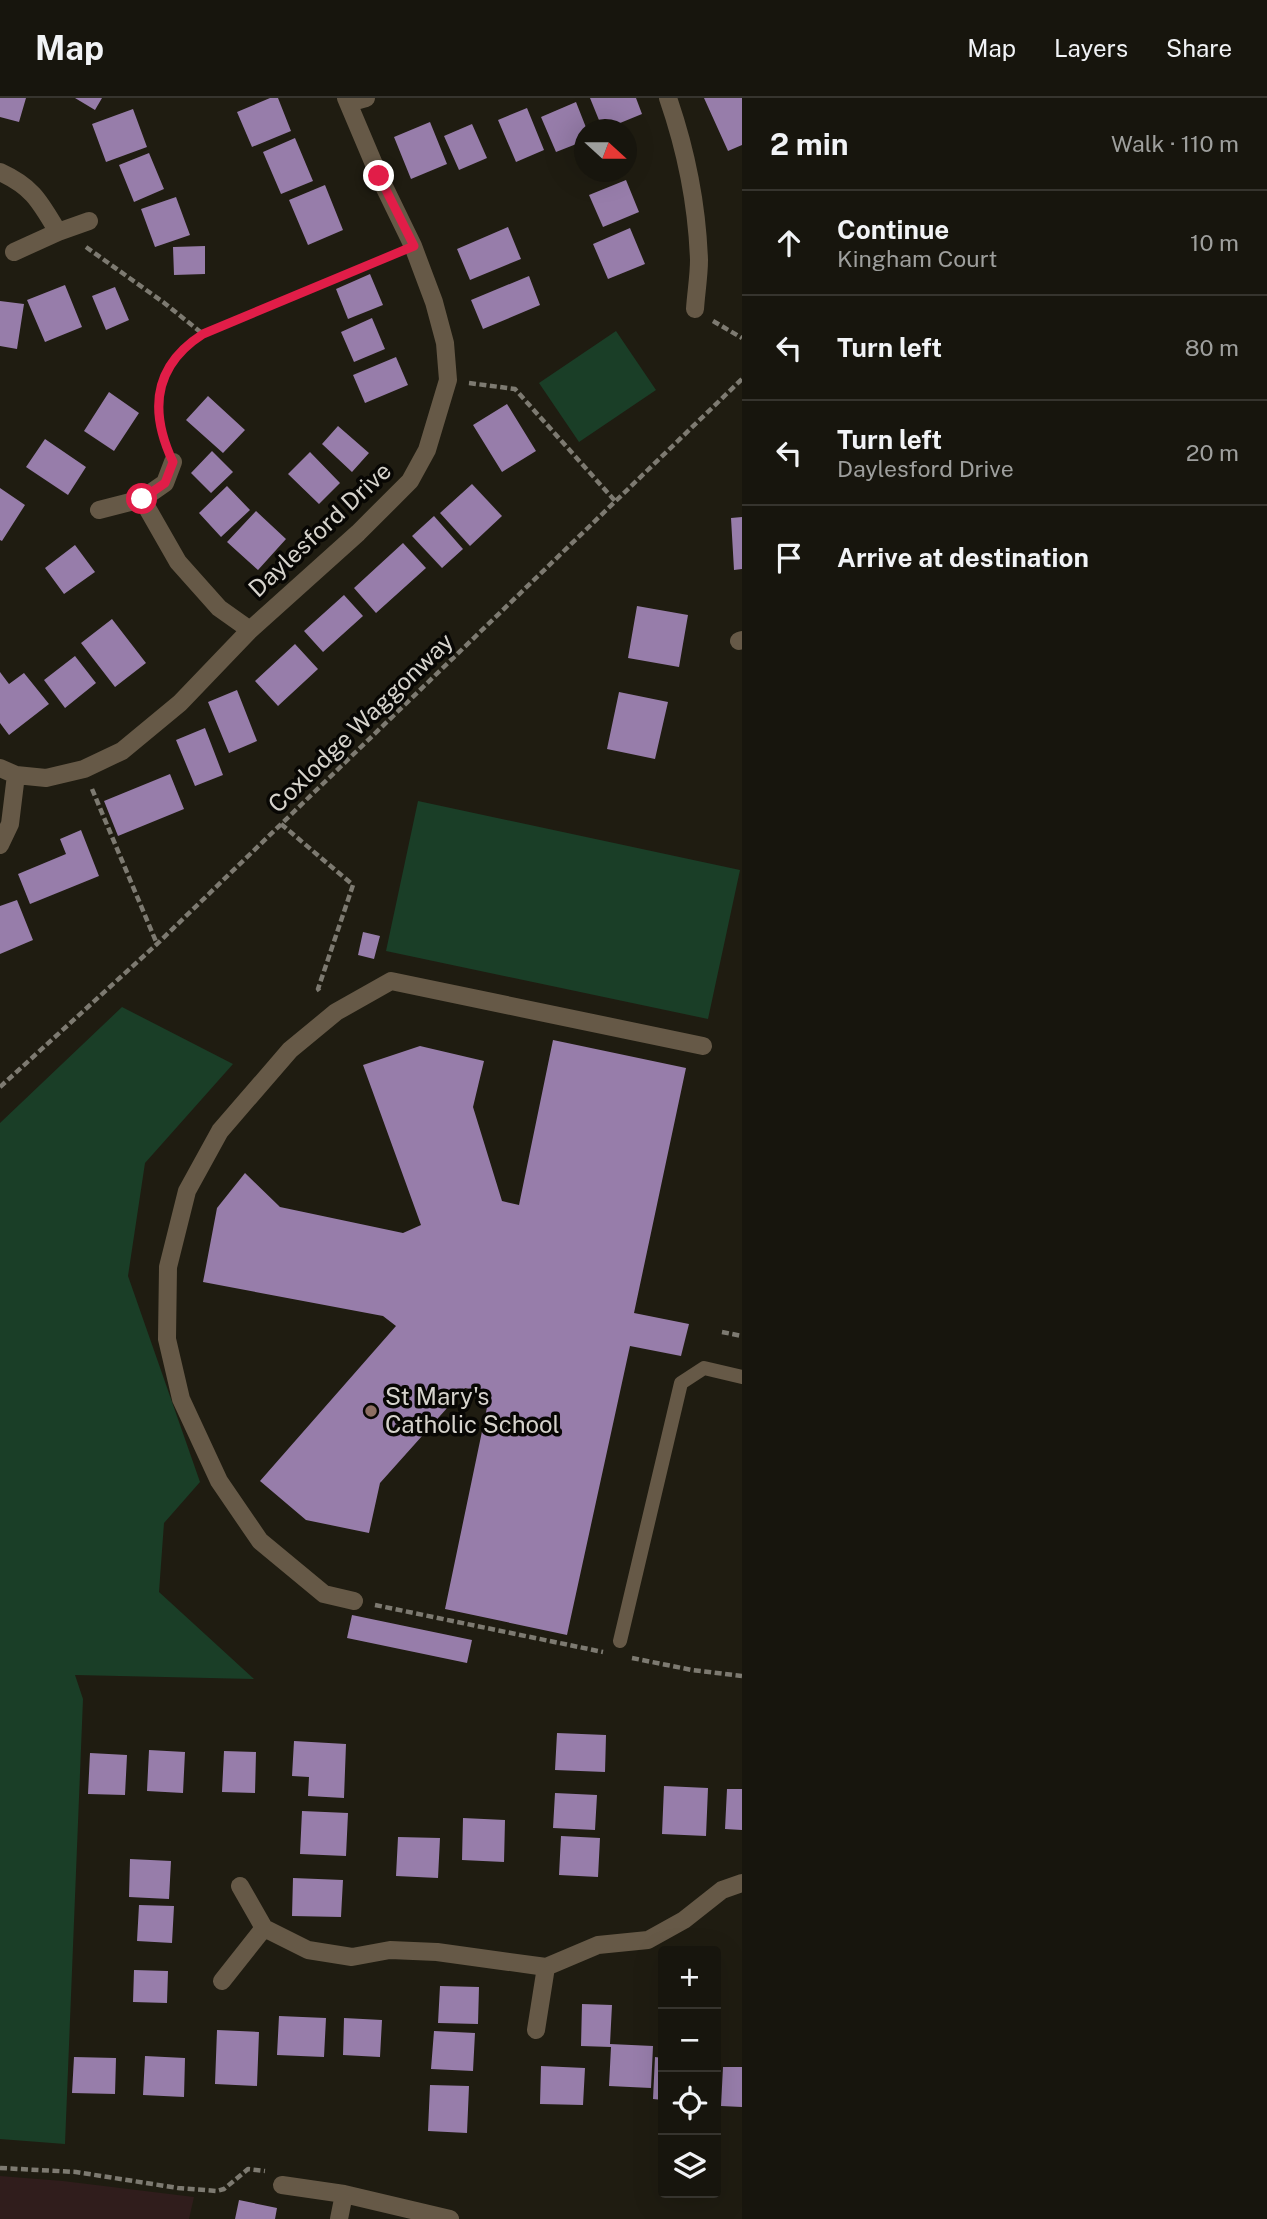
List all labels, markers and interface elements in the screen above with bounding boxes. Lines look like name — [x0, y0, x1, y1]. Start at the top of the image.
text: Map — [35, 29, 104, 67]
text: Map — [967, 34, 1016, 62]
text: Layers — [1054, 34, 1128, 62]
text: Share — [1166, 34, 1232, 62]
north arrow — [574, 119, 637, 182]
text: 2 min — [770, 126, 849, 162]
text: Walk · 110 m — [1111, 130, 1239, 157]
route end — [363, 160, 394, 191]
text: Continue — [837, 214, 949, 245]
icon: ahead — [770, 224, 808, 262]
text: 10 m — [1190, 229, 1239, 256]
text: Kingham Court — [837, 245, 997, 272]
icon: left — [770, 329, 808, 367]
text: Turn left — [837, 332, 942, 363]
text: 80 m — [1185, 334, 1239, 361]
text: Turn left — [837, 424, 942, 455]
icon: left — [770, 434, 808, 472]
text: 20 m — [1186, 439, 1239, 466]
text: Daylesford Drive — [837, 455, 1014, 482]
street label: Daylesford Drive — [242, 456, 396, 602]
route start — [126, 483, 157, 514]
icon: arrive — [770, 539, 808, 577]
text: Arrive at destination — [837, 542, 1089, 573]
street label: Coxlodge Waggonway — [262, 627, 459, 818]
place label: St Mary's Catholic School — [385, 1382, 560, 1438]
marker: St Mary's Catholic School — [363, 1403, 379, 1419]
map controls — [658, 1946, 721, 2198]
button: + — [658, 1946, 721, 2009]
button: − — [658, 2009, 721, 2072]
button: locate — [658, 2072, 721, 2135]
button: layers — [658, 2135, 721, 2198]

